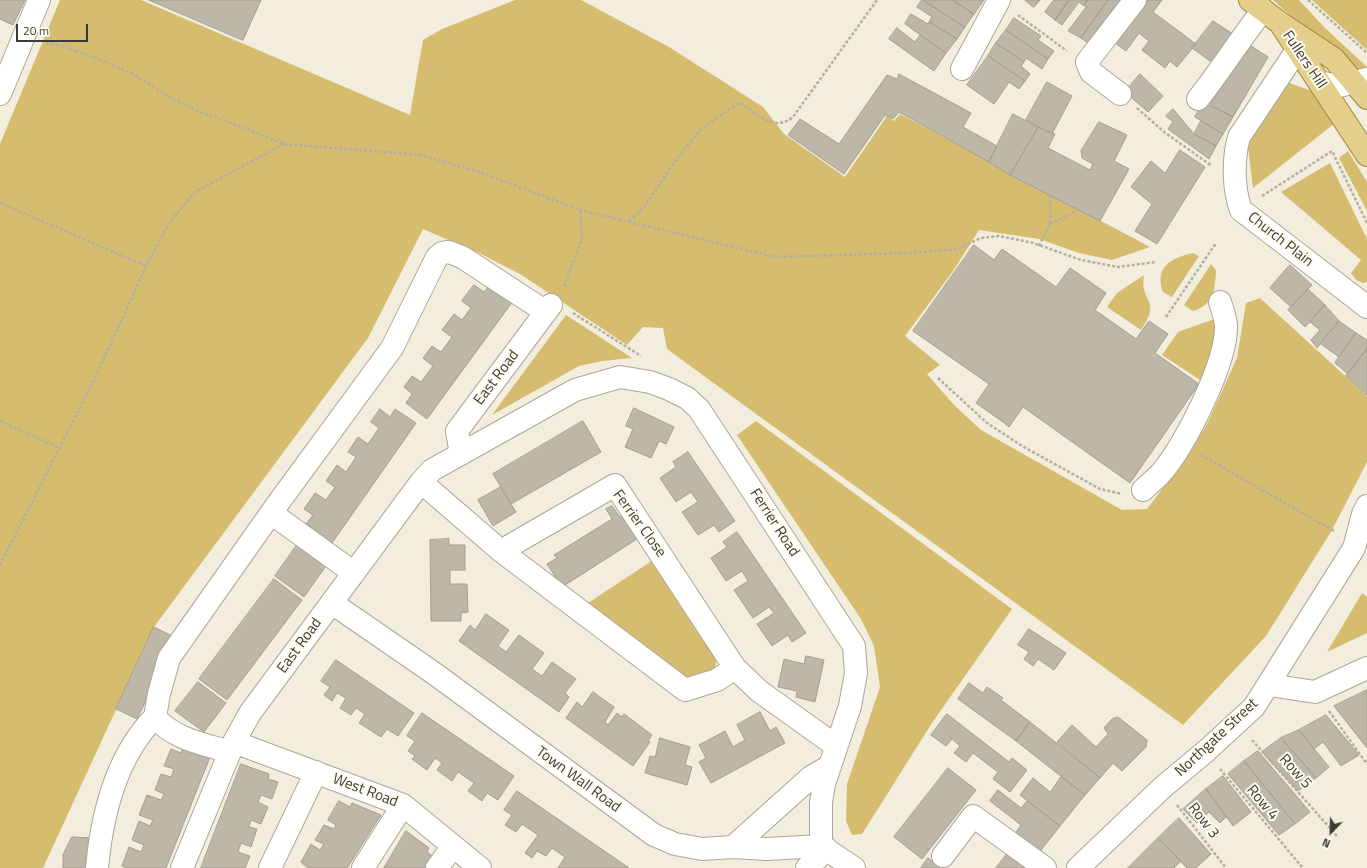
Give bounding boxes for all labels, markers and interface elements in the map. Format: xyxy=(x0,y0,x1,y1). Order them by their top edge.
scale bar xyxy=(18,16,90,42)
text: 20 m xyxy=(23,21,49,40)
street label: Fullers Hill xyxy=(1278,28,1330,92)
street label: Church Plain xyxy=(1244,209,1316,271)
street label: East Road xyxy=(471,347,523,409)
street label: Ferrier Road xyxy=(745,486,803,560)
street label: Ferrier Close xyxy=(608,487,670,561)
street label: East Road xyxy=(274,615,326,677)
street label: Northgate Street xyxy=(1172,695,1262,781)
street label: Town Wall Road xyxy=(532,743,624,817)
street label: Row 5 xyxy=(1275,751,1315,793)
street label: West Road xyxy=(330,770,400,812)
street label: Row 4 xyxy=(1242,782,1282,824)
street label: Row 3 xyxy=(1184,800,1222,842)
north arrow xyxy=(1311,812,1351,852)
text: N xyxy=(1320,834,1333,852)

